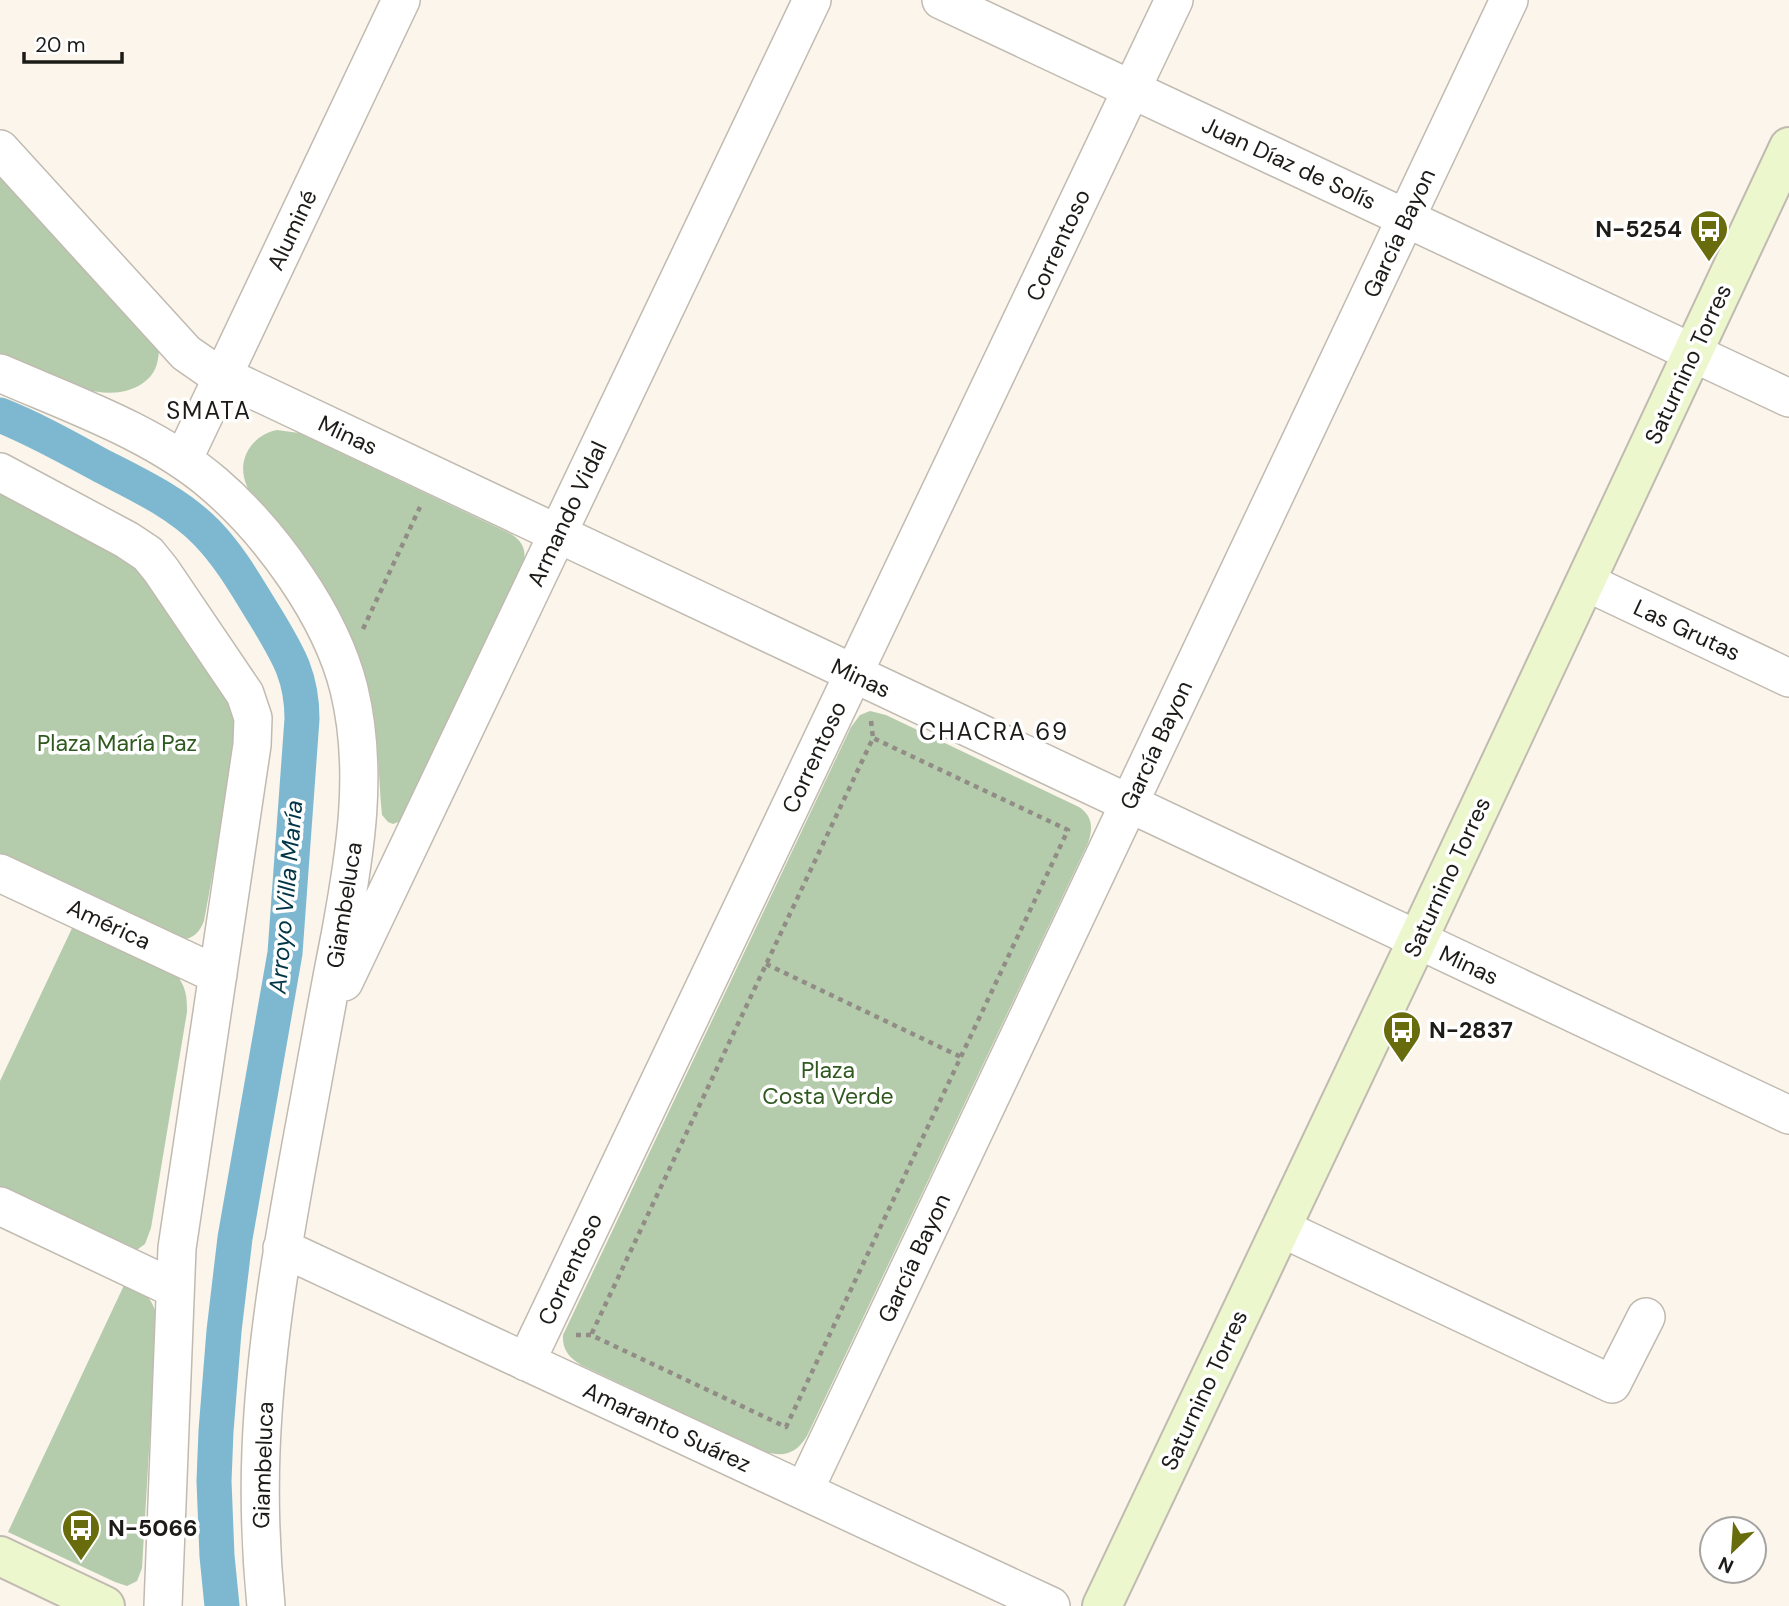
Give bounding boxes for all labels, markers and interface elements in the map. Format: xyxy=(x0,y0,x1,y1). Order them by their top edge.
scale bar xyxy=(24,21,122,65)
text: 20 m xyxy=(35,31,86,59)
street label: Juan Díaz de Solís xyxy=(1197,109,1381,217)
street label: García Bayon xyxy=(1356,163,1442,303)
street label: Correntoso xyxy=(1019,184,1097,306)
street label: Aluminé xyxy=(260,185,324,275)
bus stop icon: N-5254 xyxy=(1688,208,1730,263)
place label: N-5254 xyxy=(1595,214,1682,244)
street label: Saturnino Torres xyxy=(1638,279,1738,449)
district label: SMATA xyxy=(166,395,252,426)
street label: Minas xyxy=(314,408,382,462)
street label: Armando Vidal xyxy=(520,436,614,592)
street label: Las Grutas xyxy=(1629,592,1745,668)
street label: Minas xyxy=(827,651,895,705)
street label: García Bayon xyxy=(1113,675,1199,815)
street label: Correntoso xyxy=(775,696,853,818)
district label: CHACRA 69 xyxy=(919,716,1069,747)
park label: Plaza María Paz xyxy=(37,728,197,758)
street label: Saturnino Torres xyxy=(1397,792,1497,962)
water label: Arroyo Villa María xyxy=(262,799,309,996)
street label: Giambeluca xyxy=(319,840,369,970)
street label: América xyxy=(63,892,155,956)
street label: Minas xyxy=(1435,938,1503,992)
bus stop icon: N-2837 xyxy=(1381,1009,1423,1064)
place label: N-2837 xyxy=(1429,1015,1513,1045)
park label: Plaza Costa Verde xyxy=(762,1055,894,1111)
street label: García Bayon xyxy=(871,1188,957,1328)
street label: Correntoso xyxy=(531,1208,609,1330)
street label: Saturnino Torres xyxy=(1154,1305,1254,1475)
street label: Amaranto Suárez xyxy=(578,1375,756,1479)
street label: Giambeluca xyxy=(246,1401,280,1529)
bus stop icon: N-5066 xyxy=(60,1507,102,1562)
place label: N-5066 xyxy=(108,1513,198,1543)
north arrow xyxy=(1698,1515,1768,1585)
text: N xyxy=(1714,1551,1738,1579)

